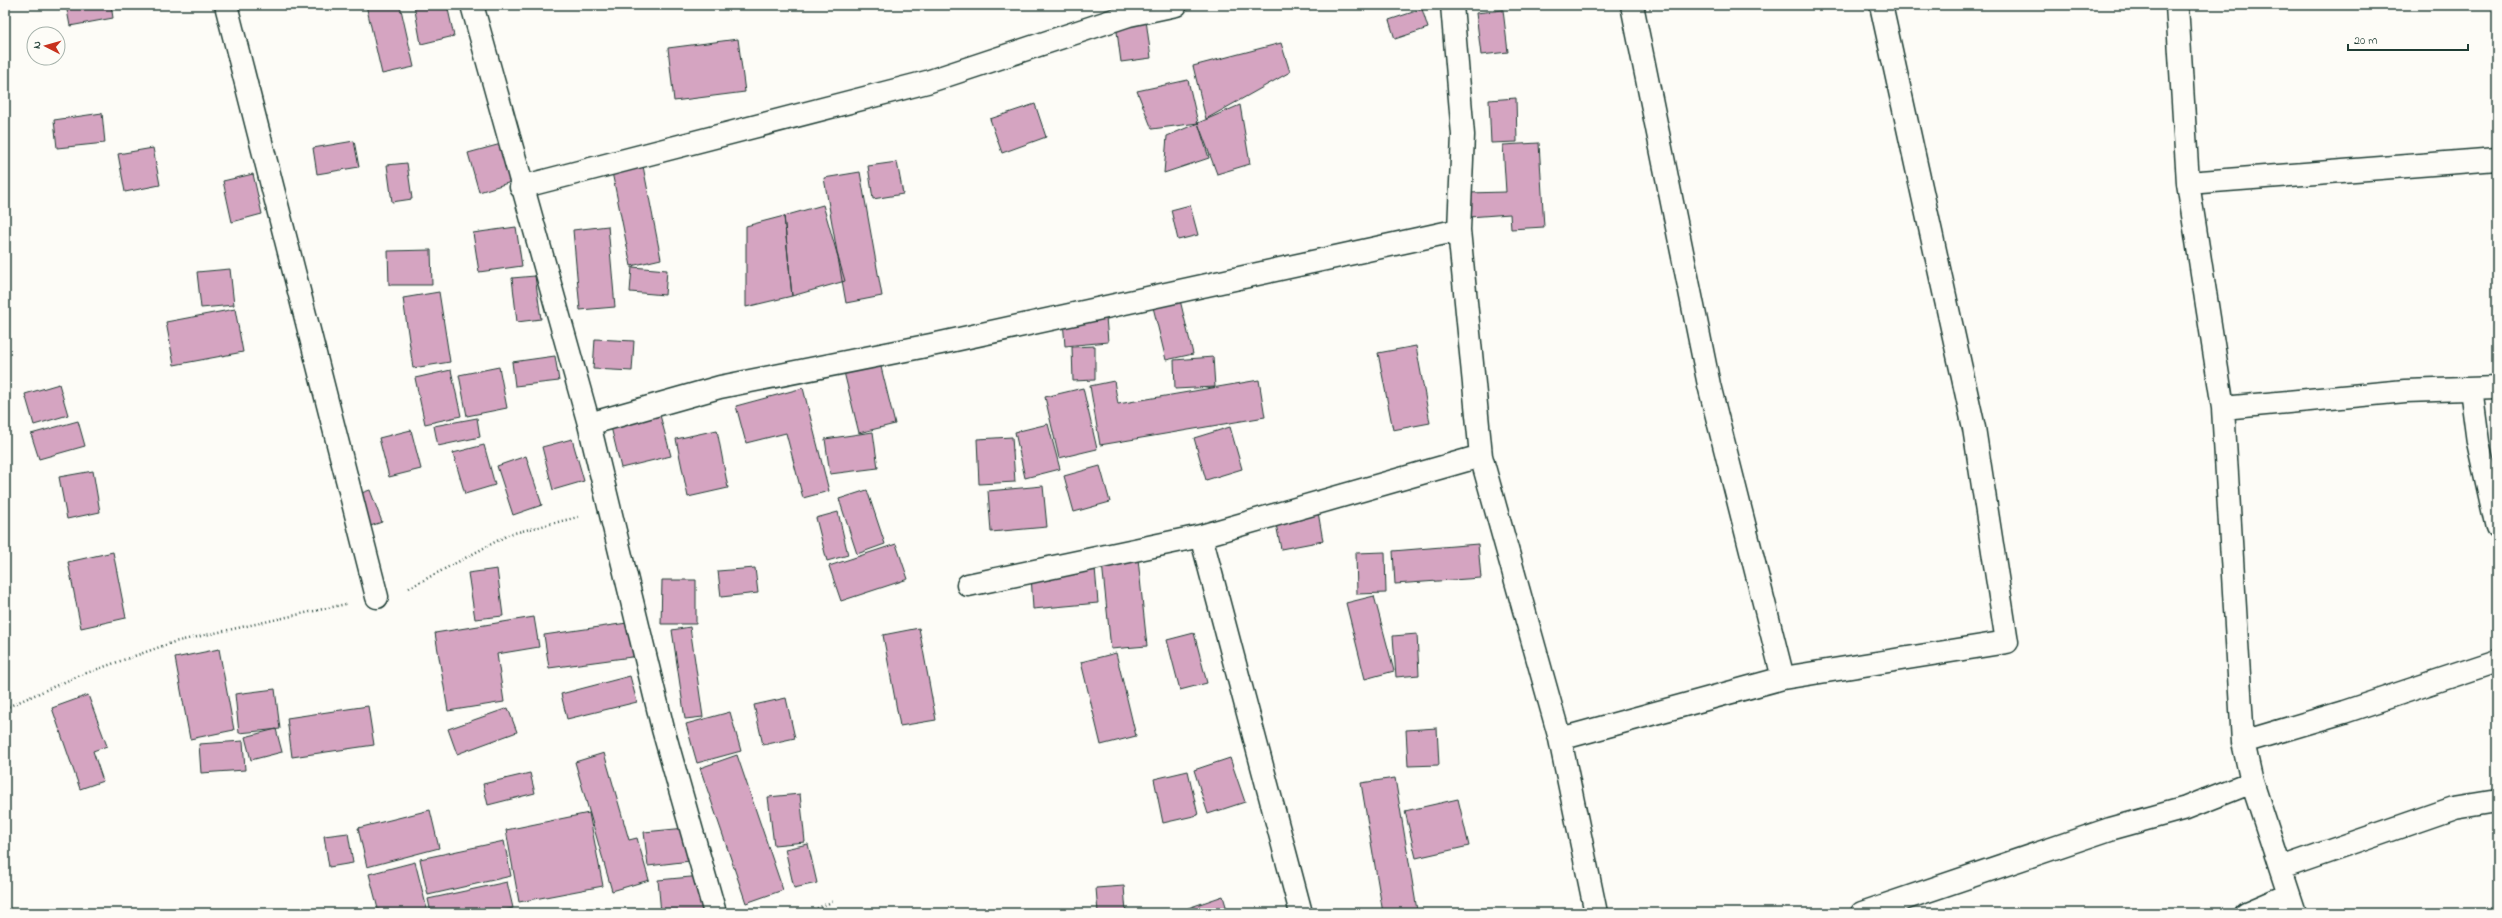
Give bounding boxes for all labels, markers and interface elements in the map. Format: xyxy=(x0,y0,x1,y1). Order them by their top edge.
north arrow xyxy=(26,26,66,66)
scale bar xyxy=(2348,26,2468,52)
text: 20 m xyxy=(2354,32,2377,50)
text: N xyxy=(29,41,45,50)

